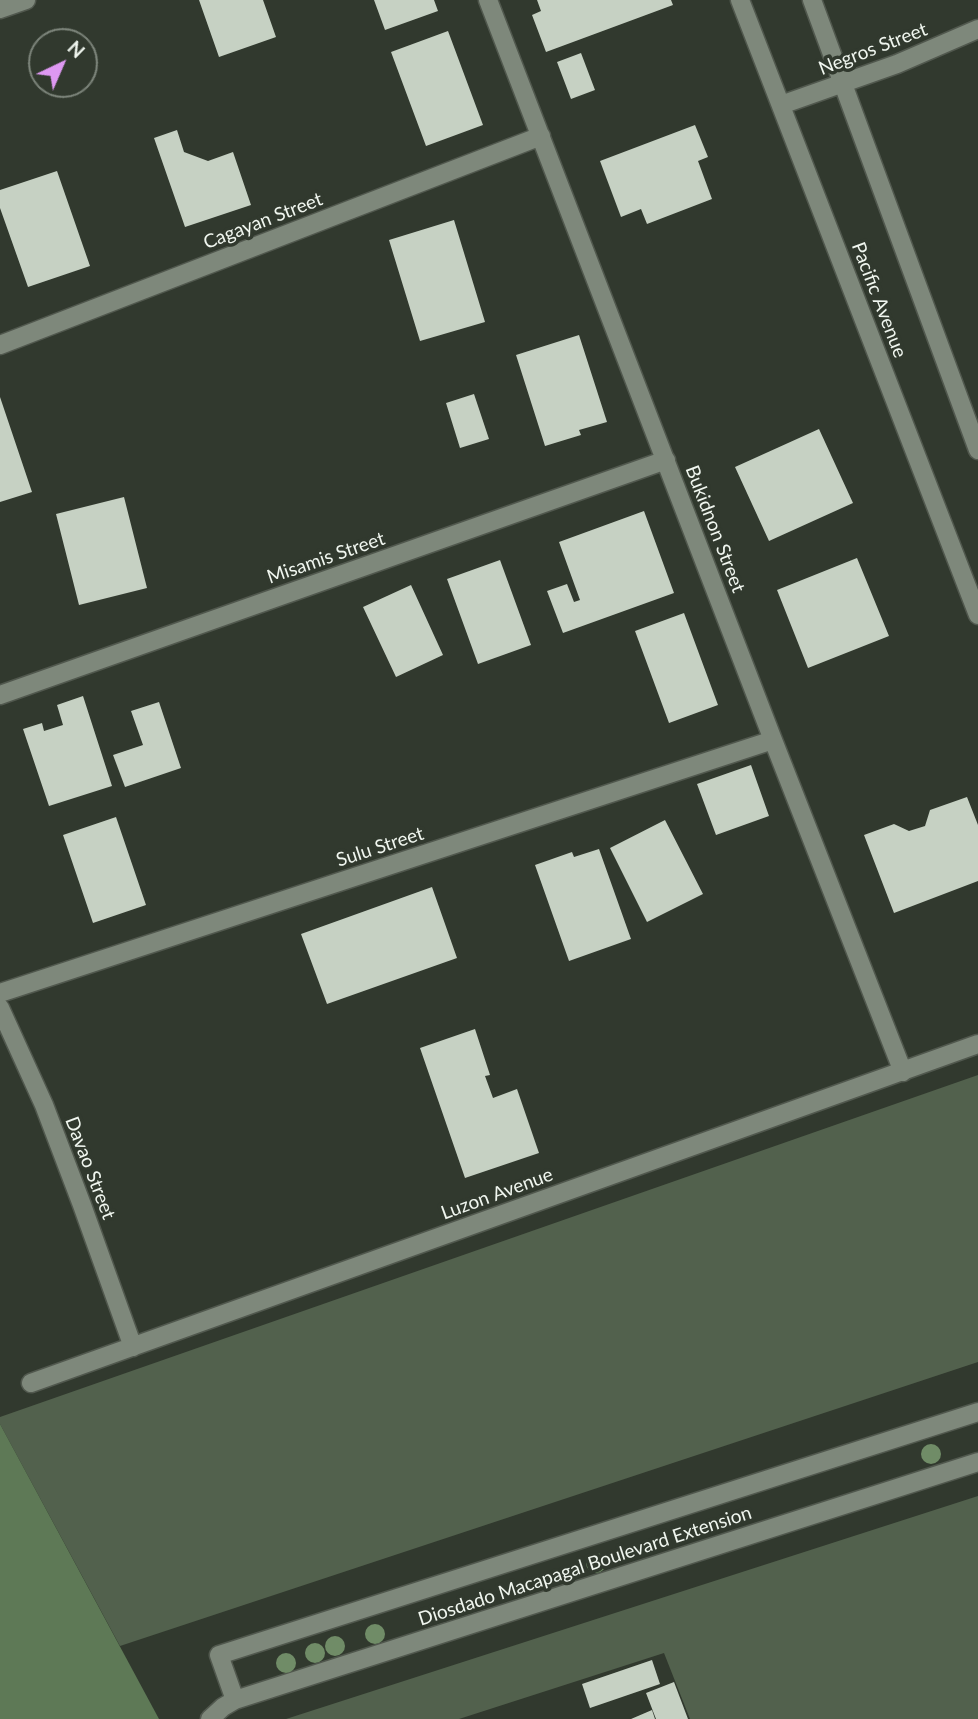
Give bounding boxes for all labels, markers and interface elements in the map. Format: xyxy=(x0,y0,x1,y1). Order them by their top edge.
street label: Negros Street xyxy=(815,18,931,80)
north arrow xyxy=(28,28,98,98)
text: N xyxy=(63,36,90,62)
street label: Cagayan Street xyxy=(200,188,326,254)
street label: Pacific Avenue xyxy=(847,239,911,361)
street label: Bukidnon Street xyxy=(680,462,750,596)
street label: Misamis Street xyxy=(264,527,388,589)
street label: Sulu Street xyxy=(333,822,427,872)
street label: Davao Street xyxy=(60,1113,120,1223)
street label: Luzon Avenue xyxy=(438,1163,556,1225)
street label: Diosdado Macapagal Boulevard Extension xyxy=(415,1501,755,1631)

